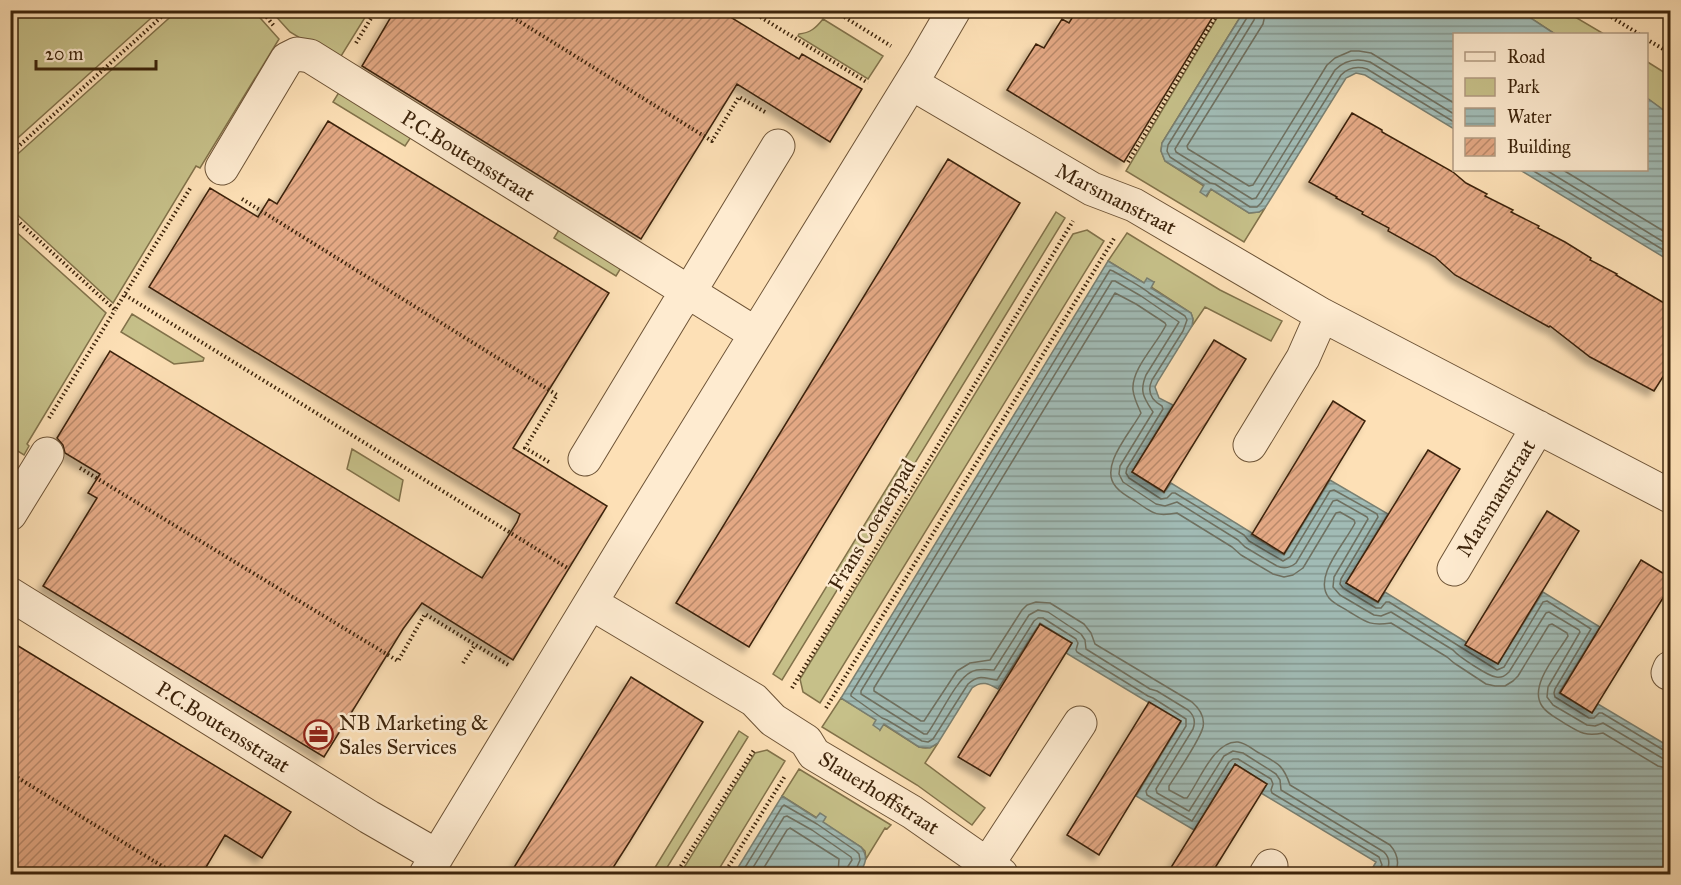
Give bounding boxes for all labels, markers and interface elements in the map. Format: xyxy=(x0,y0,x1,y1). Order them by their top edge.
scale bar xyxy=(36,33,156,71)
legend xyxy=(1453,33,1648,171)
text: 20 m xyxy=(45,43,83,65)
text: Road xyxy=(1507,46,1545,68)
text: Park xyxy=(1507,76,1540,98)
street label: P.C.Boutensstraat xyxy=(396,104,540,208)
text: Water xyxy=(1507,106,1552,128)
text: Building xyxy=(1507,136,1571,159)
street label: Marsmanstraat xyxy=(1051,157,1181,241)
street label: Marsmanstraat xyxy=(1451,434,1541,561)
street label: Frans Coenenpad xyxy=(823,454,922,595)
street label: P.C.Boutensstraat xyxy=(151,675,295,779)
place label: NB Marketing & Sales Services xyxy=(339,710,489,760)
office icon: NB Marketing & Sales Services xyxy=(302,719,334,751)
street label: Slauerhoffstraat xyxy=(814,746,945,841)

